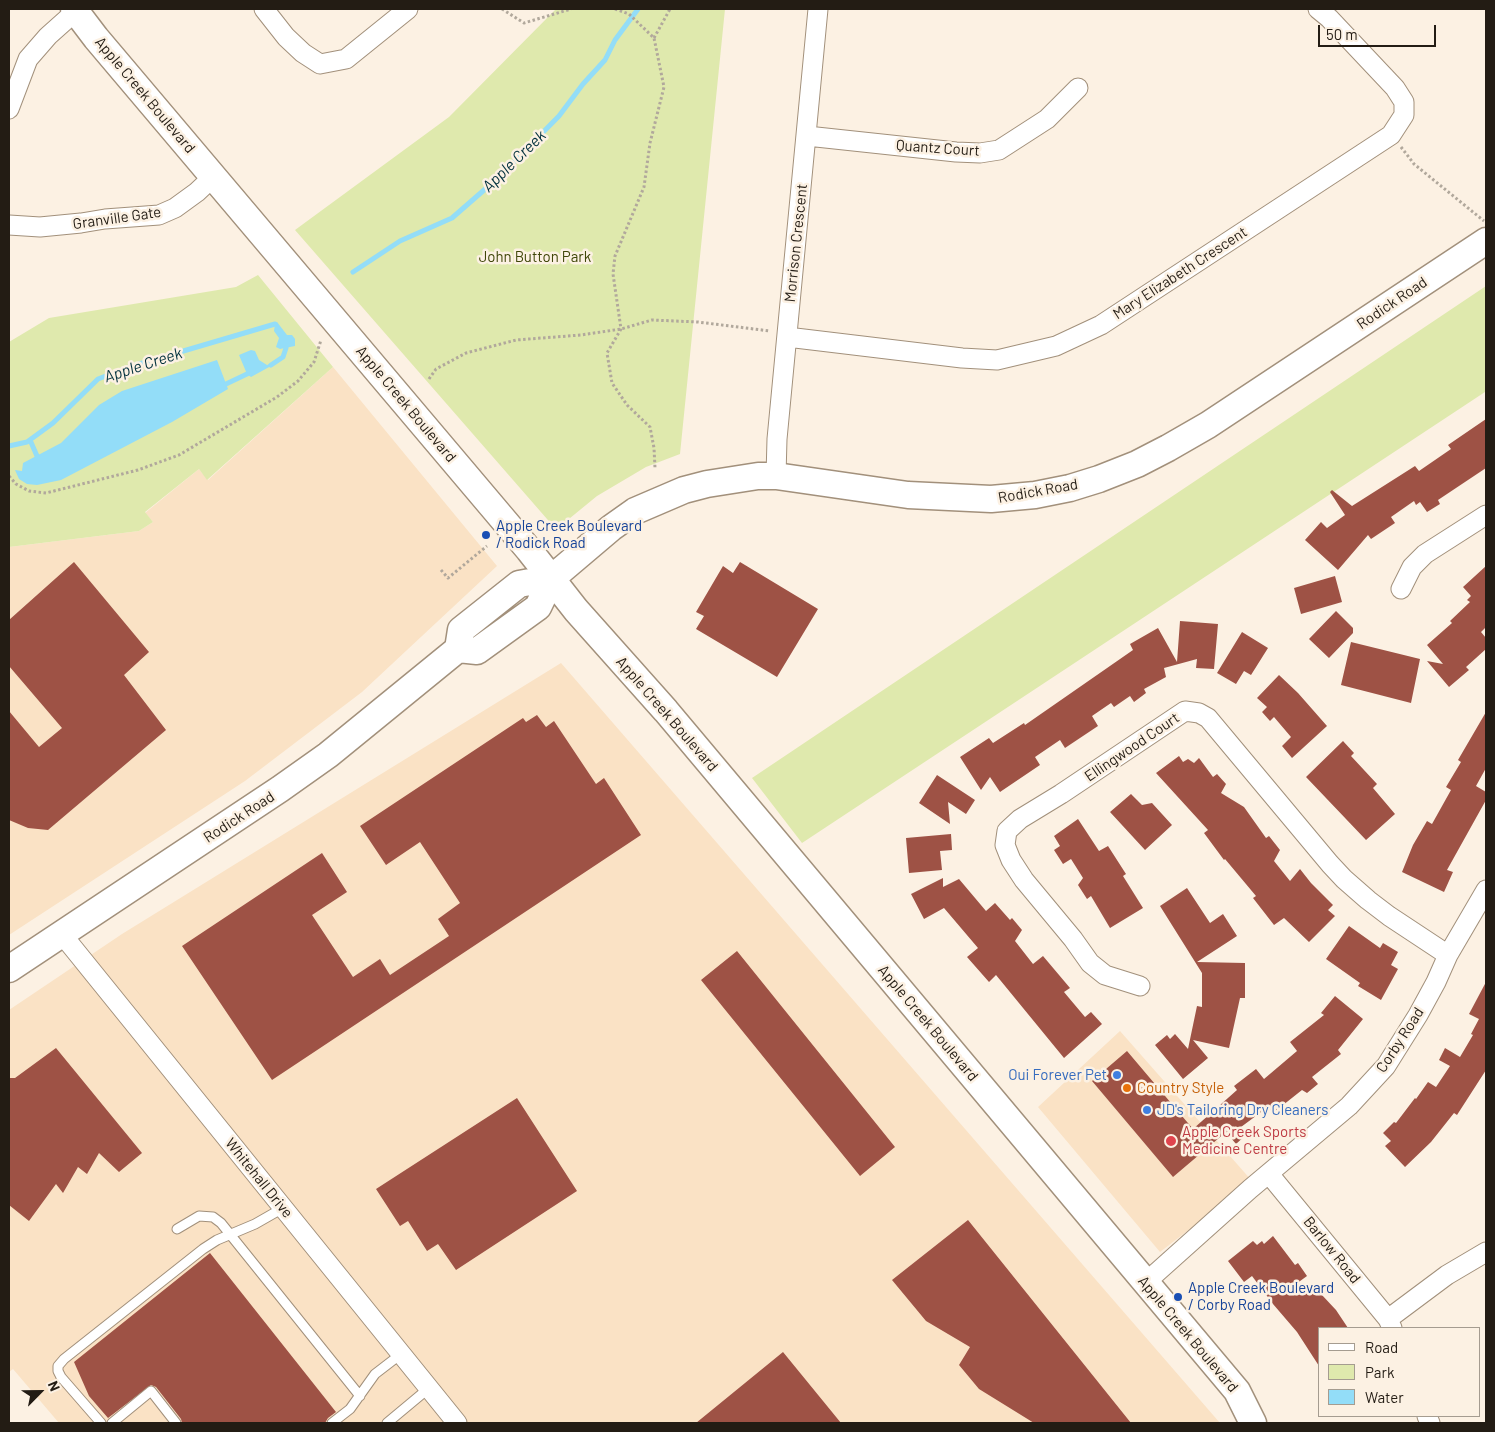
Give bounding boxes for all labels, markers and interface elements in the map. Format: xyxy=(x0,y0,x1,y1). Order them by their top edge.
scale bar xyxy=(1320,15,1438,47)
text: 50 m xyxy=(1326,25,1358,43)
street label: Apple Creek Boulevard xyxy=(91,33,199,157)
water label: Apple Creek xyxy=(478,126,550,196)
street label: Quantz Court xyxy=(895,136,981,160)
street label: Morrison Crescent xyxy=(781,183,811,303)
street label: Granville Gate xyxy=(72,203,162,233)
street label: Mary Elizabeth Crescent xyxy=(1110,223,1250,323)
park label: John Button Park xyxy=(479,248,591,266)
street label: Rodick Road xyxy=(1353,273,1431,333)
street label: Apple Creek Boulevard xyxy=(352,342,460,466)
water label: Apple Creek xyxy=(102,343,184,387)
street label: Rodick Road xyxy=(997,475,1079,507)
place label: Apple Creek Boulevard / Rodick Road xyxy=(496,517,642,552)
marker: Apple Creek Boulevard / Rodick Road xyxy=(480,529,492,541)
street label: Apple Creek Boulevard xyxy=(612,653,722,775)
street label: Ellingwood Court xyxy=(1081,709,1183,785)
street label: Rodick Road xyxy=(200,787,278,847)
street label: Apple Creek Boulevard xyxy=(874,961,982,1085)
street label: Corby Road xyxy=(1372,1004,1428,1076)
place label: Oui Forever Pet xyxy=(1008,1066,1107,1084)
marker: Oui Forever Pet xyxy=(1111,1069,1123,1081)
place label: Country Style xyxy=(1137,1079,1224,1097)
marker: Country Style xyxy=(1121,1082,1133,1094)
place label: JD's Tailoring Dry Cleaners xyxy=(1157,1101,1328,1119)
marker: JD's Tailoring Dry Cleaners xyxy=(1141,1104,1153,1116)
place label: Apple Creek Sports Medicine Centre xyxy=(1182,1123,1307,1158)
street label: Whitehall Drive xyxy=(221,1134,297,1222)
marker: Apple Creek Sports Medicine Centre xyxy=(1164,1134,1178,1148)
street label: Barlow Road xyxy=(1300,1213,1364,1287)
street label: Apple Creek Boulevard xyxy=(1134,1272,1242,1396)
place label: Apple Creek Boulevard / Corby Road xyxy=(1188,1279,1334,1314)
marker: Apple Creek Boulevard / Corby Road xyxy=(1172,1291,1184,1303)
legend xyxy=(1318,1327,1480,1417)
text: Road xyxy=(1365,1338,1398,1356)
text: Park xyxy=(1365,1363,1394,1381)
north arrow xyxy=(15,1367,65,1417)
text: N xyxy=(45,1378,64,1394)
text: Water xyxy=(1365,1388,1404,1406)

